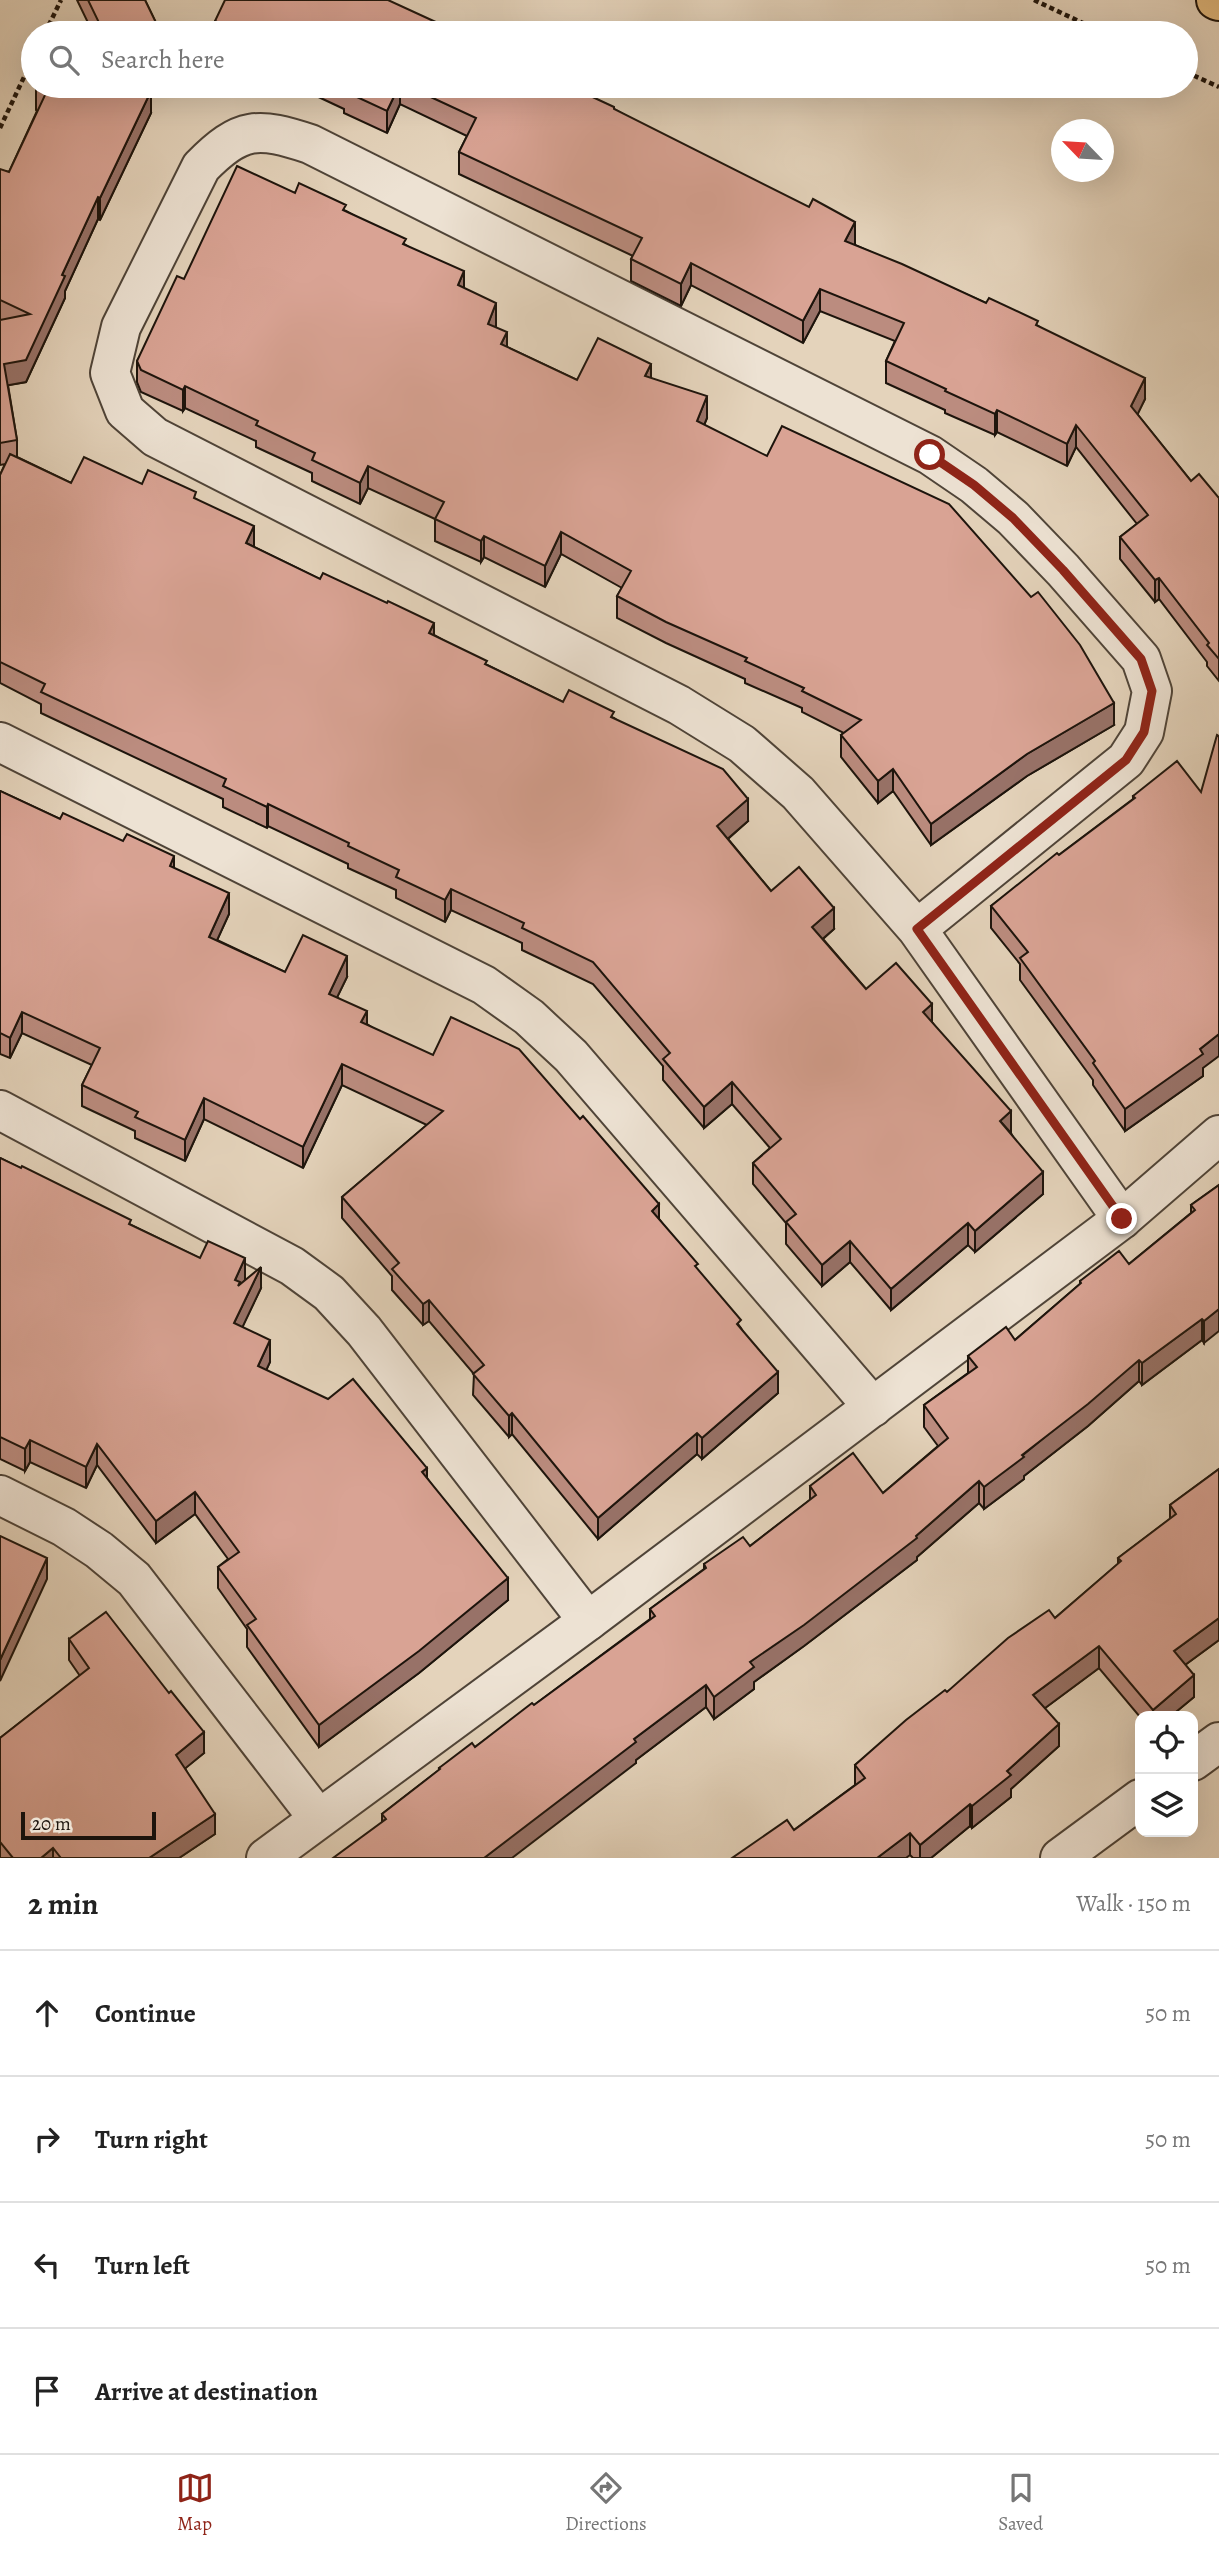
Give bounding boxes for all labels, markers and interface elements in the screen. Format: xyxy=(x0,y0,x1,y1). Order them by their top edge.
search box xyxy=(21,21,1198,98)
icon: search xyxy=(45,41,83,79)
text: Search here xyxy=(101,42,225,77)
north arrow xyxy=(1051,119,1114,182)
route start xyxy=(914,439,945,470)
route end xyxy=(1106,1203,1137,1234)
map controls xyxy=(1135,1711,1198,1837)
button: locate xyxy=(1135,1711,1198,1774)
button: layers xyxy=(1135,1774,1198,1837)
scale bar xyxy=(21,1809,156,1841)
text: 20 m xyxy=(32,1811,71,1837)
text: 2 min xyxy=(28,1884,98,1924)
text: Walk · 150 m xyxy=(1076,1888,1191,1919)
icon: ahead xyxy=(28,1994,66,2032)
text: Continue xyxy=(95,1996,196,2031)
text: 50 m xyxy=(1145,1998,1191,2029)
icon: right xyxy=(28,2120,66,2158)
text: Turn right xyxy=(95,2122,208,2157)
text: 50 m xyxy=(1145,2124,1191,2155)
icon: left xyxy=(28,2246,66,2284)
text: Turn left xyxy=(95,2248,190,2283)
text: 50 m xyxy=(1145,2250,1191,2281)
icon: arrive xyxy=(28,2372,66,2410)
text: Arrive at destination xyxy=(95,2374,318,2409)
tab: Map xyxy=(176,2469,214,2537)
tab: Directions xyxy=(565,2469,647,2537)
tab: Saved xyxy=(998,2469,1043,2537)

